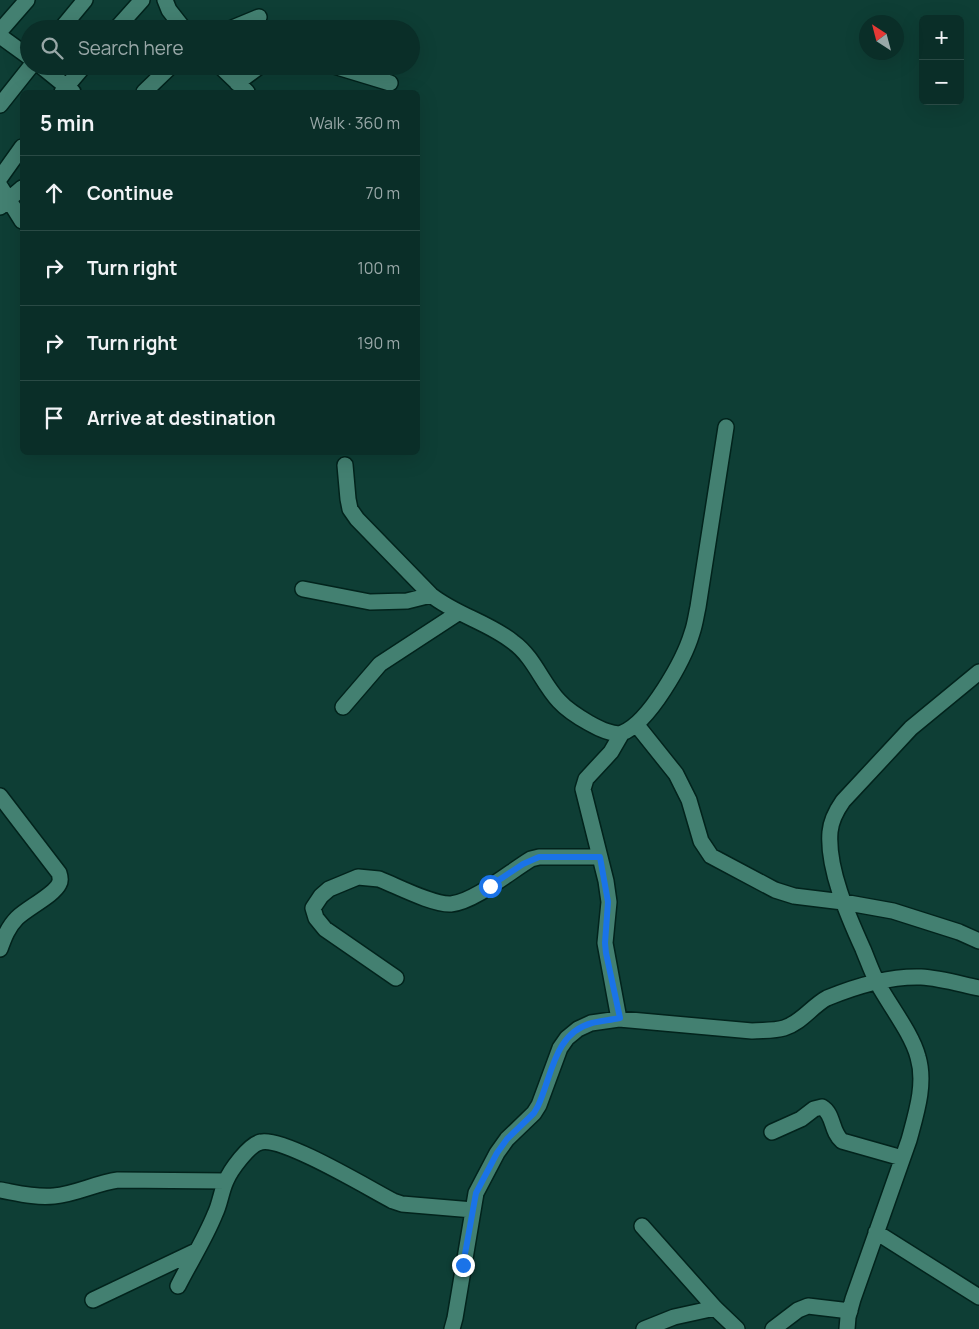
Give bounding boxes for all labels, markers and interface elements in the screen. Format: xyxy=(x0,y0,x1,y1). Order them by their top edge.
north arrow xyxy=(859,15,904,60)
map controls xyxy=(919,15,964,105)
button: + xyxy=(919,15,964,60)
search box xyxy=(20,20,420,75)
icon: search xyxy=(38,34,66,62)
text: Search here xyxy=(78,35,184,61)
button: − xyxy=(919,60,964,105)
text: 5 min xyxy=(40,109,94,137)
text: Walk · 360 m xyxy=(310,112,400,134)
icon: ahead xyxy=(40,179,68,207)
text: Continue xyxy=(87,180,173,206)
text: 70 m xyxy=(365,182,400,204)
icon: right xyxy=(40,254,68,282)
text: Turn right xyxy=(87,255,177,281)
text: 100 m xyxy=(357,257,400,279)
icon: right xyxy=(40,329,68,357)
text: Turn right xyxy=(87,330,177,356)
text: 190 m xyxy=(357,332,400,354)
icon: arrive xyxy=(40,404,68,432)
text: Arrive at destination xyxy=(87,405,276,431)
route start xyxy=(479,875,502,898)
route end xyxy=(452,1254,475,1277)

